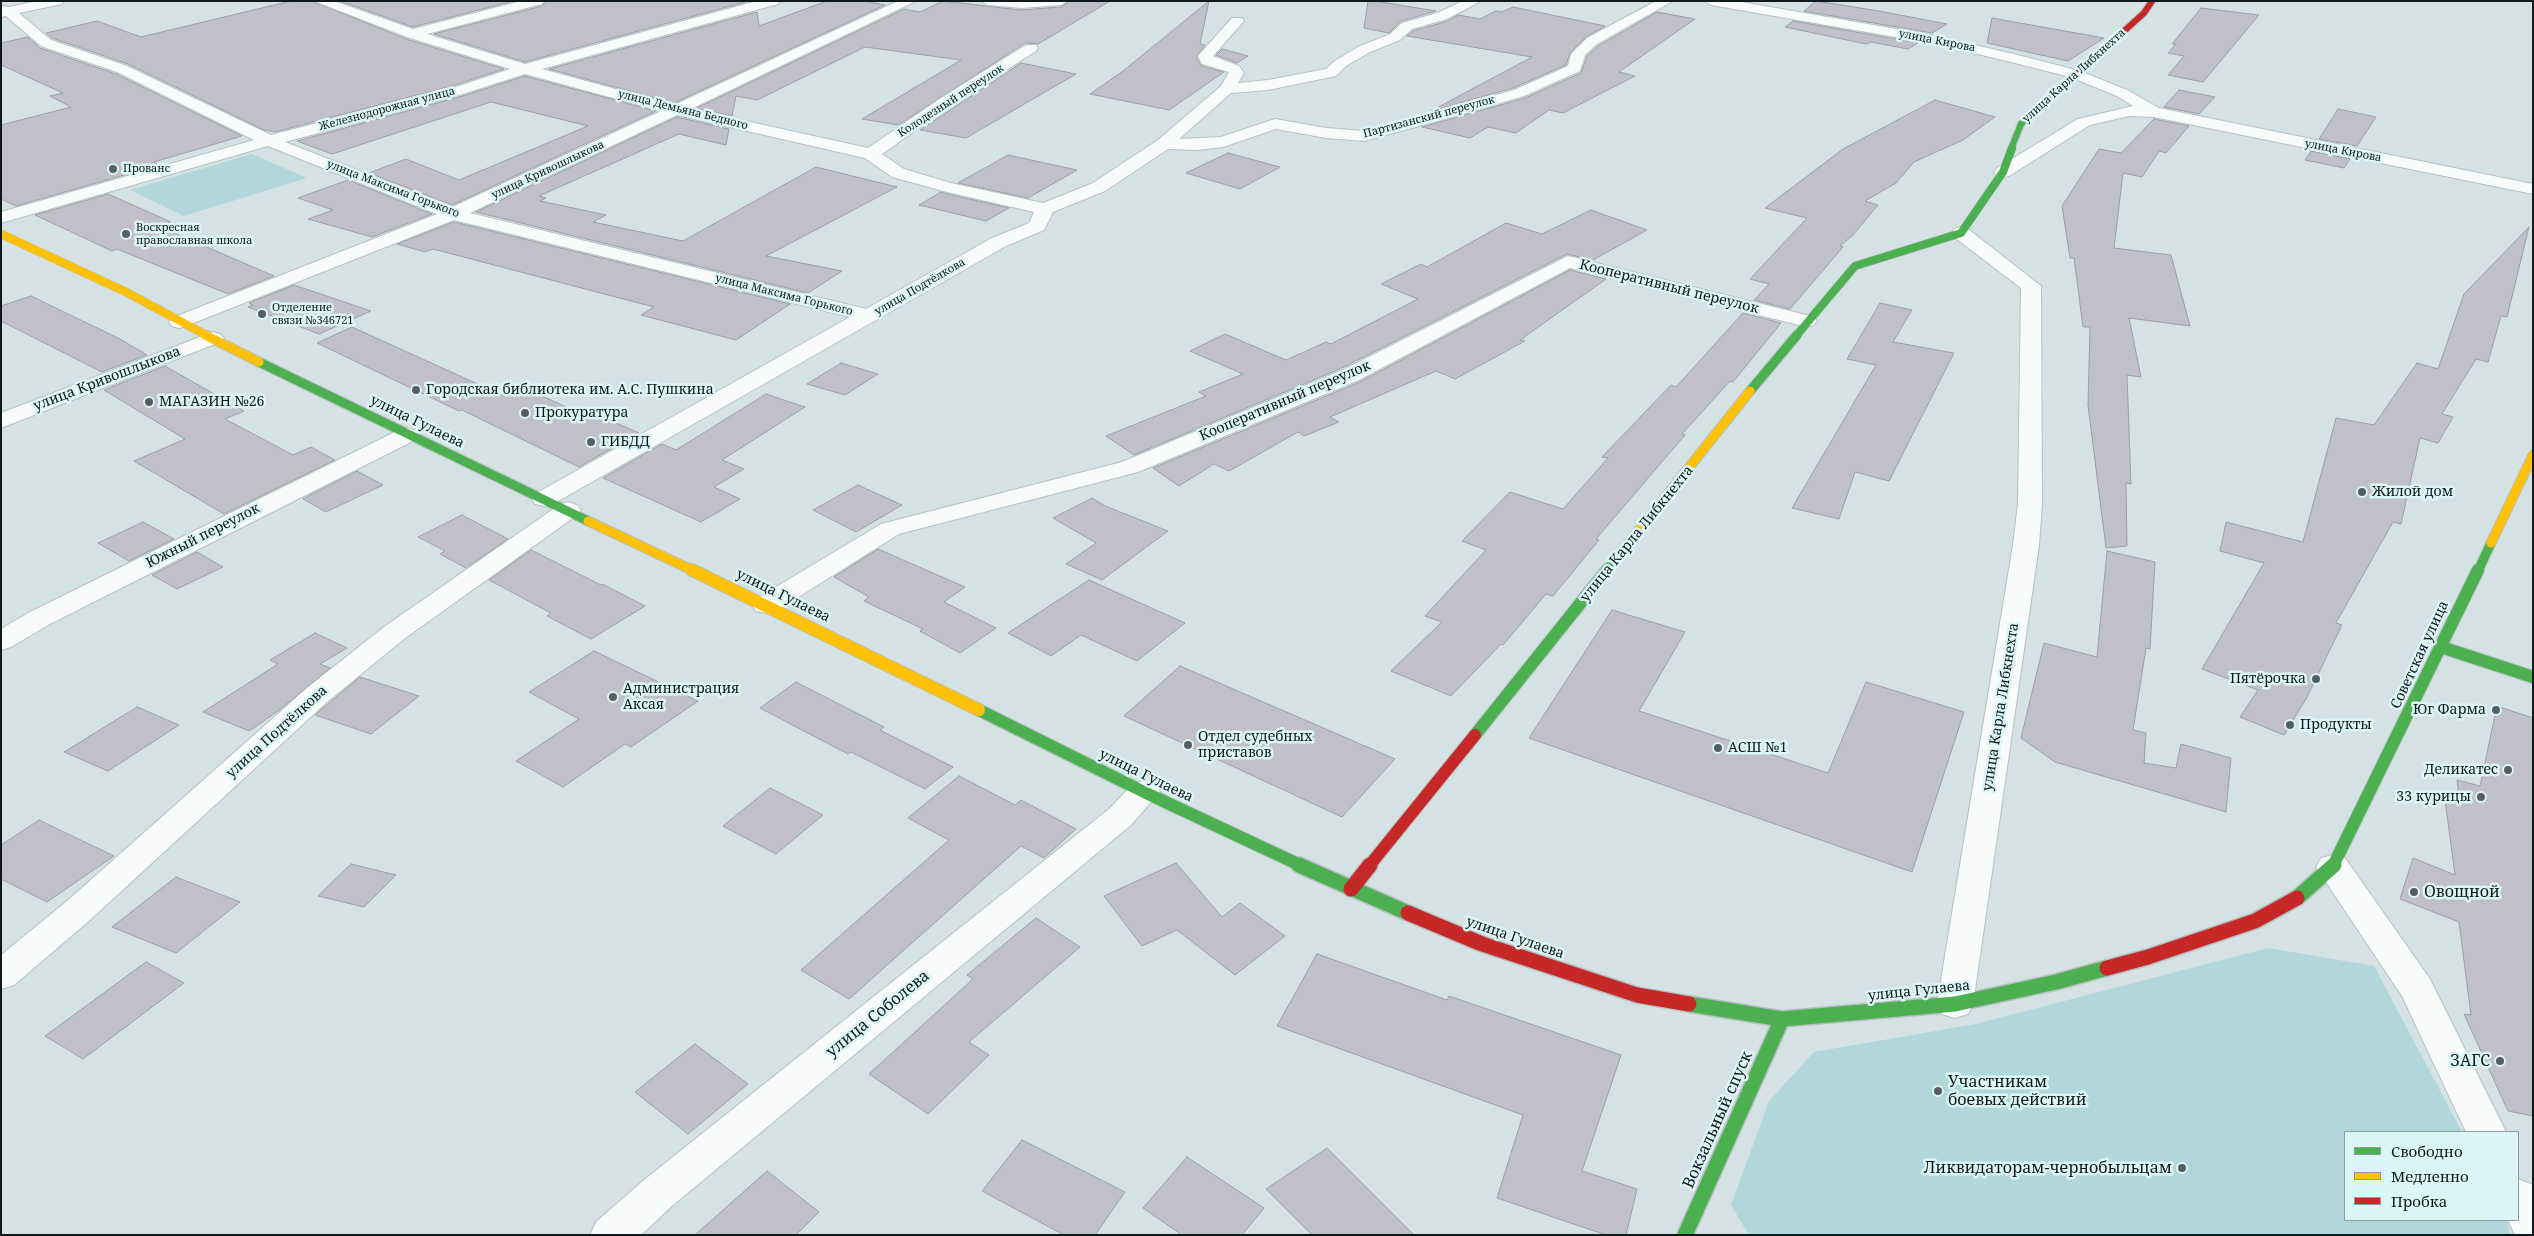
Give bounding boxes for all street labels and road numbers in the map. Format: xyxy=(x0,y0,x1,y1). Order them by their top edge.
street label: улица Карла Либкнехта xyxy=(2020,26,2128,126)
street label: улица Кирова xyxy=(1898,27,1976,55)
street label: Колодезный переулок xyxy=(896,62,1006,140)
street label: Железнодорожная улица xyxy=(318,84,456,134)
street label: улица Демьяна Бедного xyxy=(617,87,749,133)
street label: Партизанский переулок xyxy=(1362,93,1496,141)
street label: улица Кирова xyxy=(2304,137,2382,165)
street label: улица Кривошлыкова xyxy=(490,138,606,202)
street label: улица Максима Горького xyxy=(325,158,461,220)
street label: улица Подтёлкова xyxy=(872,256,968,318)
street label: Кооперативный переулок xyxy=(1578,257,1760,317)
street label: улица Максима Горького xyxy=(714,272,854,318)
street label: улица Кривошлыкова xyxy=(31,343,183,415)
street label: Кооперативный переулок xyxy=(1197,357,1373,445)
street label: улица Гулаева xyxy=(367,392,467,452)
street label: улица Карла Либкнехта xyxy=(1577,463,1697,605)
street label: Южный переулок xyxy=(143,500,263,572)
street label: улица Гулаева xyxy=(733,566,833,626)
street label: Советская улица xyxy=(2388,598,2452,712)
street label: улица Карла Либкнехта xyxy=(1979,622,2023,792)
street label: улица Подтёлкова xyxy=(223,682,331,782)
street label: улица Гулаева xyxy=(1096,746,1196,806)
street label: улица Гулаева xyxy=(1464,913,1566,963)
street label: улица Соболева xyxy=(822,966,934,1062)
street label: улица Гулаева xyxy=(1867,977,1971,1005)
street label: Вокзальный спуск xyxy=(1679,1048,1757,1192)

